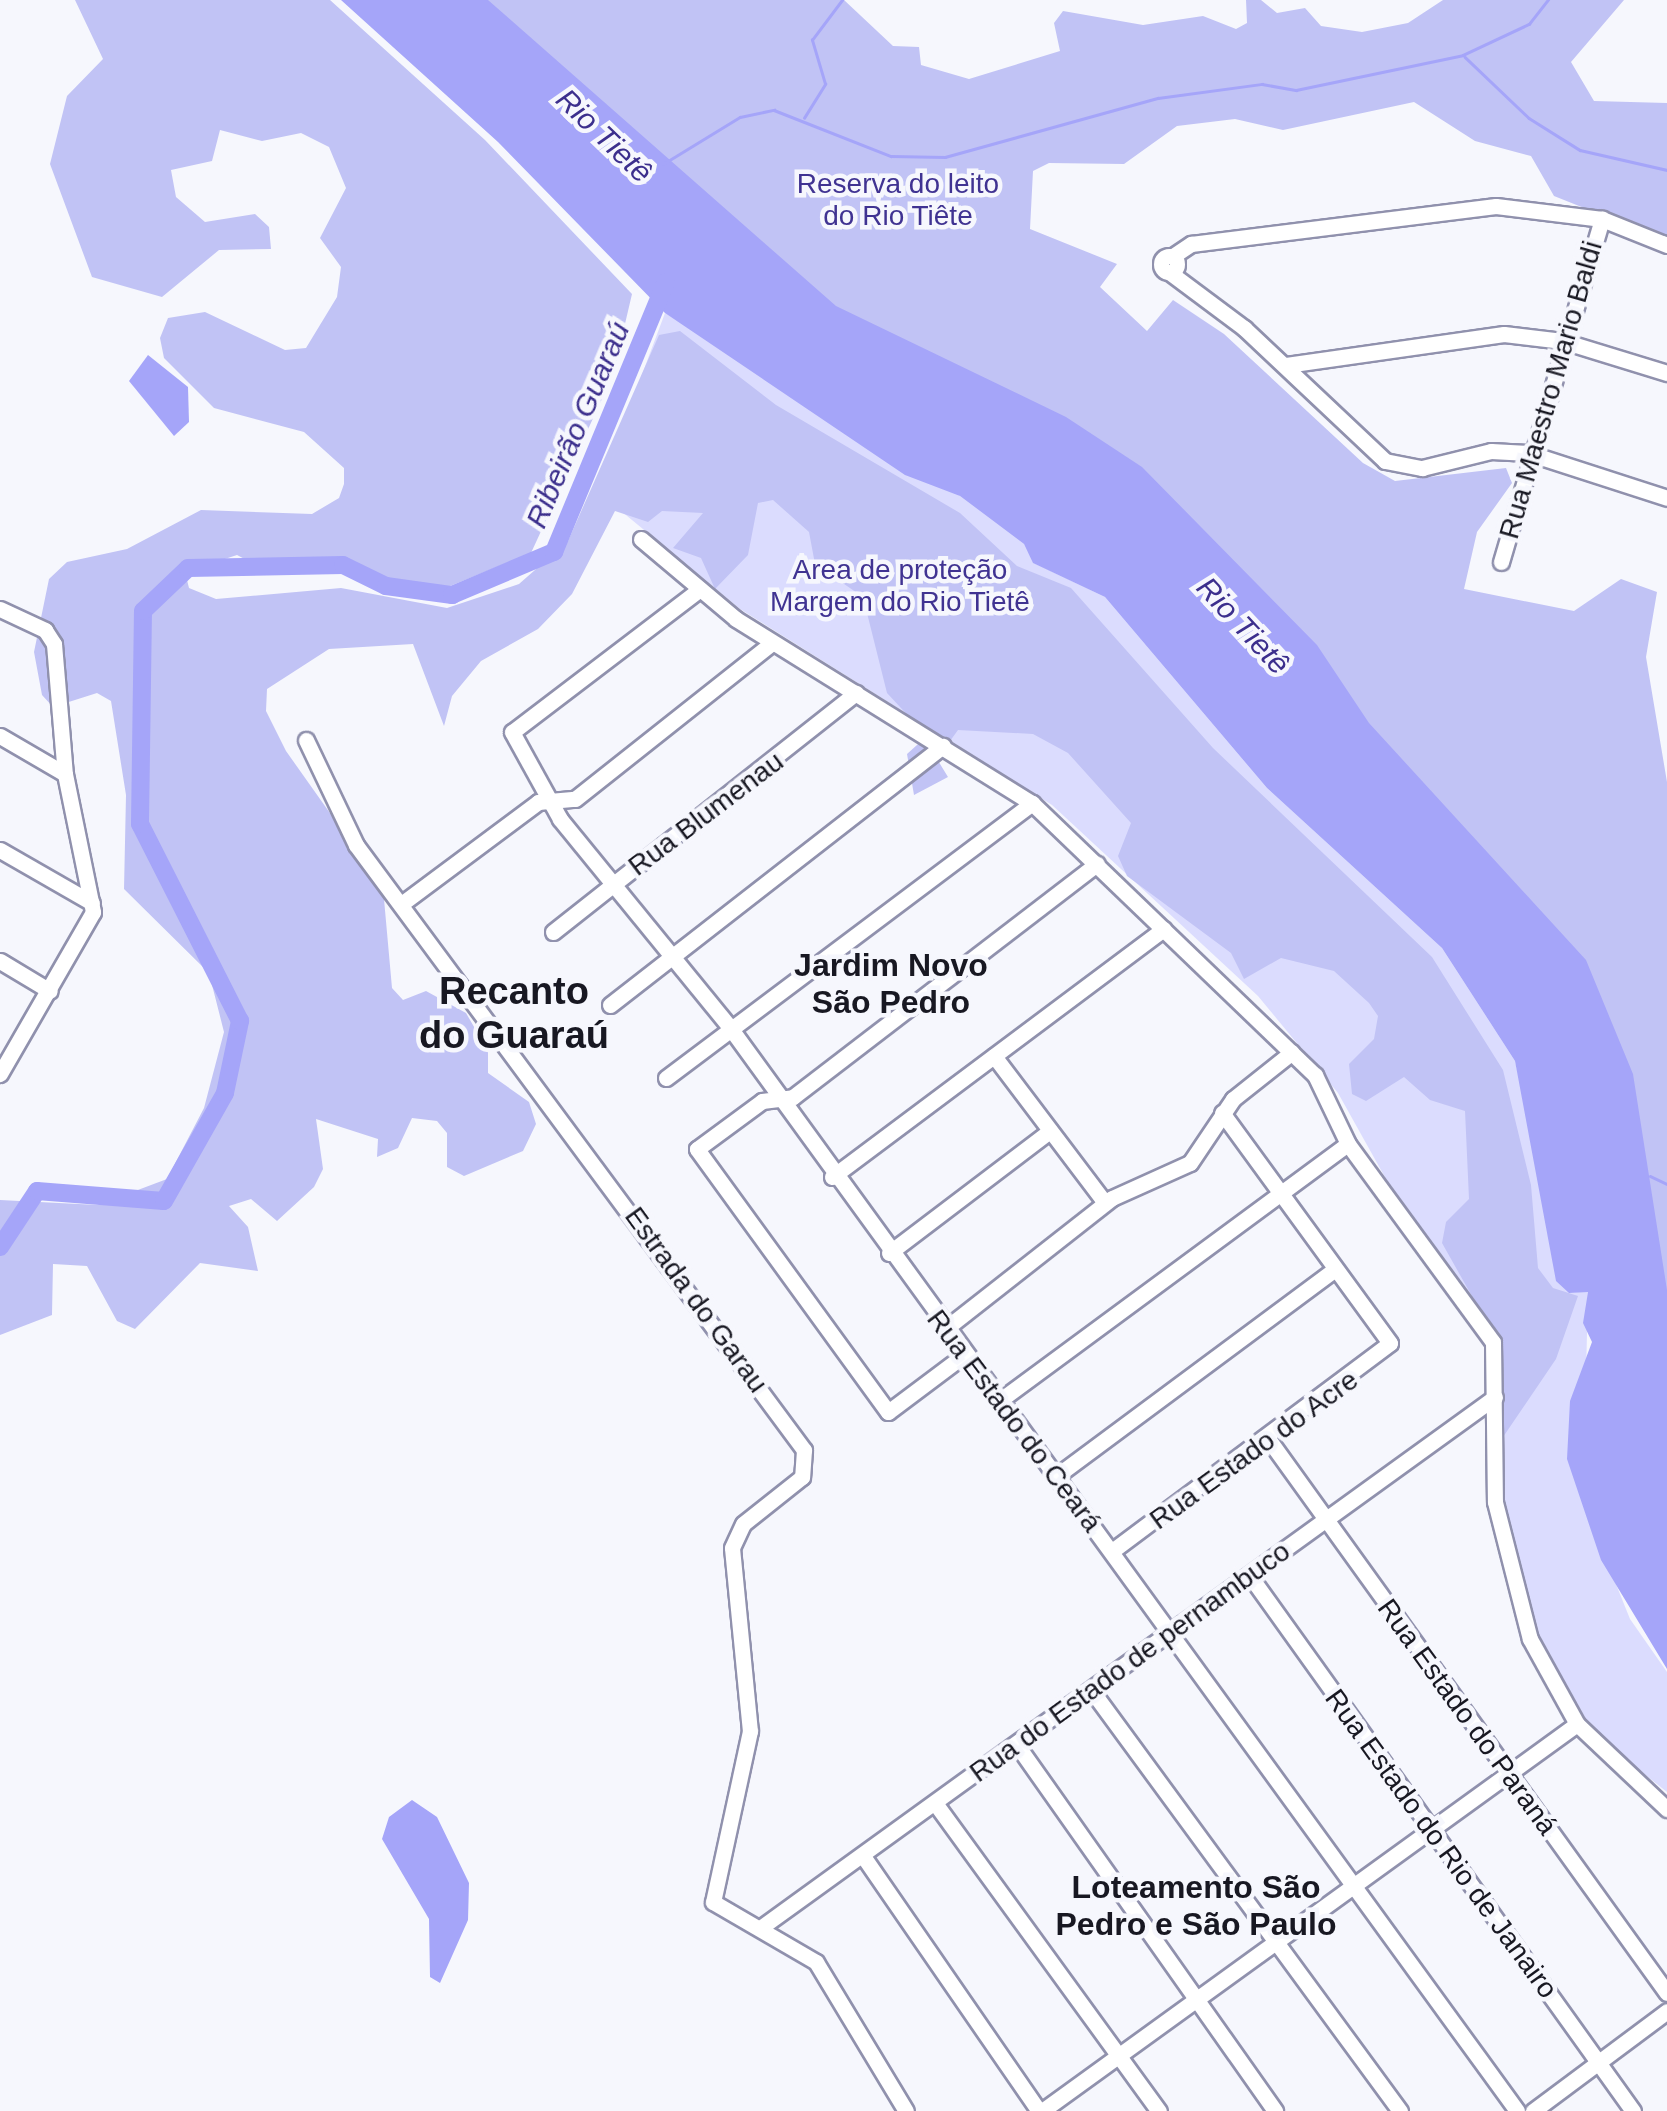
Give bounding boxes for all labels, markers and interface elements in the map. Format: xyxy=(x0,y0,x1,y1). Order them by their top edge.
water label: Rio Tietê xyxy=(548,81,660,191)
park label: Reserva do leito do Rio Tiête xyxy=(797,167,999,233)
street label: Rua Maestro Mario Baldi xyxy=(1492,237,1610,543)
water label: Ribeirão Guaraú xyxy=(518,317,638,533)
park label: Area de proteção Margem do Rio Tietê xyxy=(770,553,1030,619)
water label: Rio Tietê xyxy=(1189,570,1297,682)
street label: Rua Blumenau xyxy=(622,745,790,883)
district label: Jardim Novo São Pedro xyxy=(794,947,988,1022)
district label: Recanto do Guaraú xyxy=(419,969,609,1058)
street label: Estrada do Garau xyxy=(617,1201,775,1399)
street label: Rua Estado do Ceará xyxy=(920,1303,1108,1539)
street label: Rua Estado do Acre xyxy=(1143,1363,1365,1537)
street label: Rua do Estado de pernambuco xyxy=(963,1534,1297,1790)
street label: Rua Estado do Paraná xyxy=(1370,1593,1564,1841)
street label: Rua Estado do Rio de Janairo xyxy=(1318,1683,1564,2005)
district label: Loteamento São Pedro e São Paulo xyxy=(1056,1869,1336,1944)

